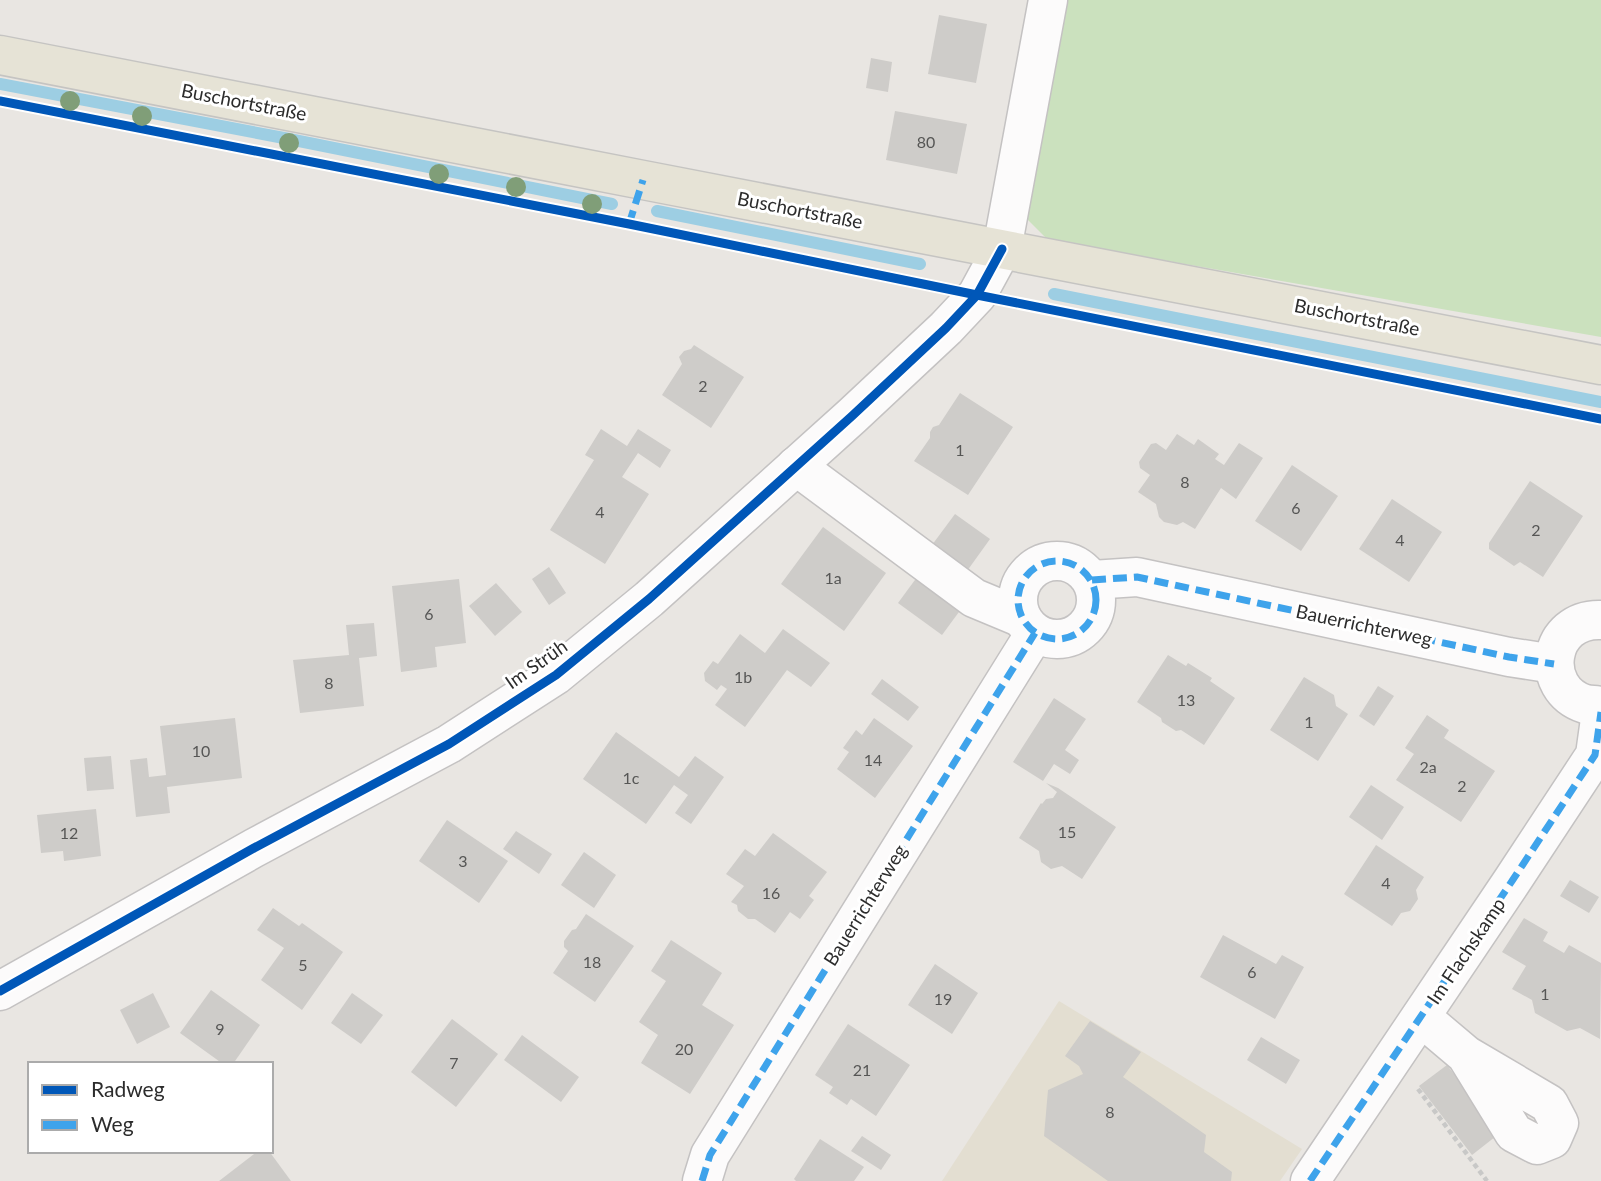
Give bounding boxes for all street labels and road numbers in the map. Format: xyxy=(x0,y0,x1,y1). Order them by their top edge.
street label: Buschortstraße xyxy=(179,78,309,125)
street label: Buschortstraße xyxy=(735,186,865,233)
street label: Buschortstraße xyxy=(1292,293,1422,340)
street label: Bauerrichterweg xyxy=(1294,599,1434,650)
street label: Im Strüh xyxy=(500,634,571,693)
street label: Bauerrichterweg xyxy=(818,840,911,970)
street label: Im Flachskamp xyxy=(1422,893,1510,1008)

